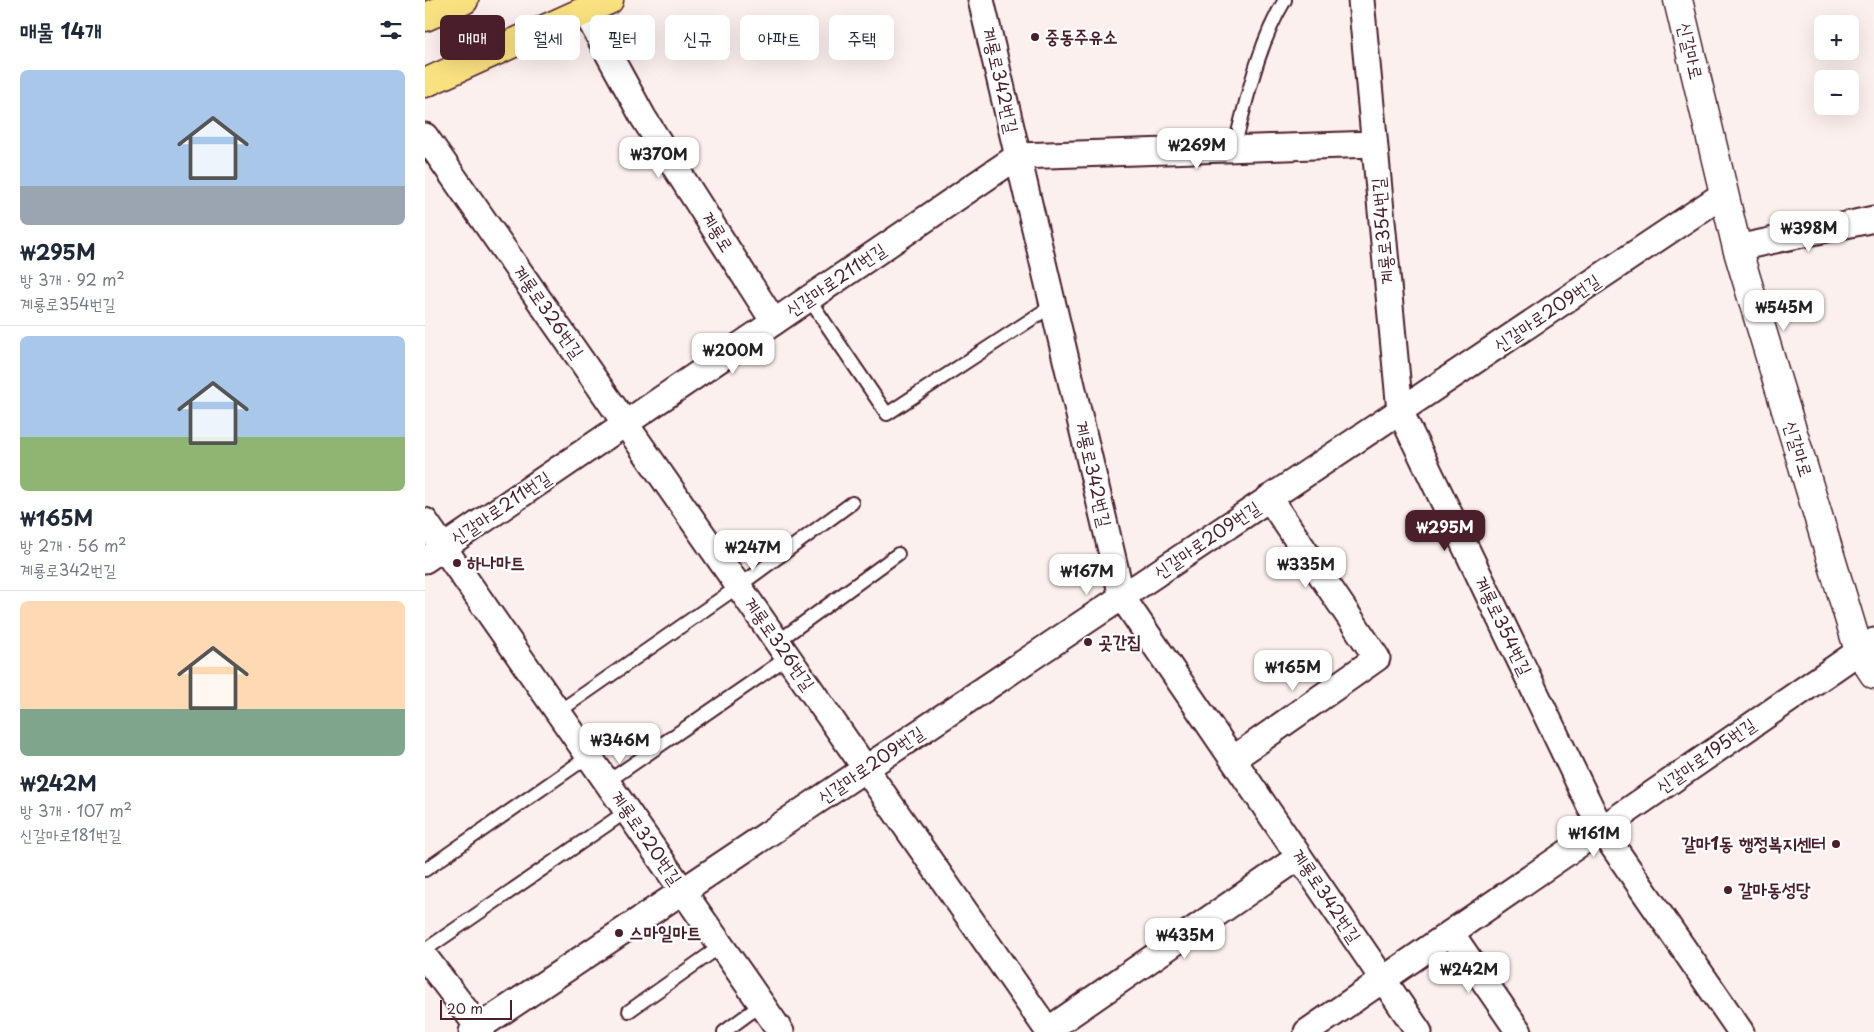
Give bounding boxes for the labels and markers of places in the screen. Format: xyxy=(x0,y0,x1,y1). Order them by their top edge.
place label: 중동주유소 xyxy=(1045,22,1117,49)
marker: 중동주유소 xyxy=(1029,31,1041,43)
pin: ₩269M xyxy=(1162,128,1232,170)
pin: ₩370M xyxy=(624,136,694,179)
pin: ₩398M xyxy=(1774,210,1844,253)
pin: ₩545M xyxy=(1749,290,1819,332)
pin: ₩200M xyxy=(698,332,768,375)
pin: ₩295M xyxy=(1410,510,1480,552)
pin: ₩247M xyxy=(718,530,788,572)
pin: ₩335M xyxy=(1271,546,1341,589)
place label: 하나마트 xyxy=(467,548,525,575)
pin: ₩167M xyxy=(1052,554,1122,596)
marker: 하나마트 xyxy=(451,557,463,569)
place label: 곳간집 xyxy=(1098,627,1141,654)
marker: 곳간집 xyxy=(1082,636,1094,648)
pin: ₩165M xyxy=(1258,650,1328,692)
pin: ₩346M xyxy=(585,722,655,765)
pin: ₩161M xyxy=(1559,816,1629,858)
place label: 갈마1동 행정복지센터 xyxy=(1681,829,1826,856)
marker: 갈마1동 행정복지센터 xyxy=(1830,838,1842,850)
place label: 갈마동성당 xyxy=(1738,875,1811,902)
marker: 갈마동성당 xyxy=(1722,884,1734,896)
place label: 스마일마트 xyxy=(629,918,701,945)
pin: ₩435M xyxy=(1150,918,1220,960)
marker: 스마일마트 xyxy=(613,927,625,939)
pin: ₩242M xyxy=(1434,952,1504,994)

